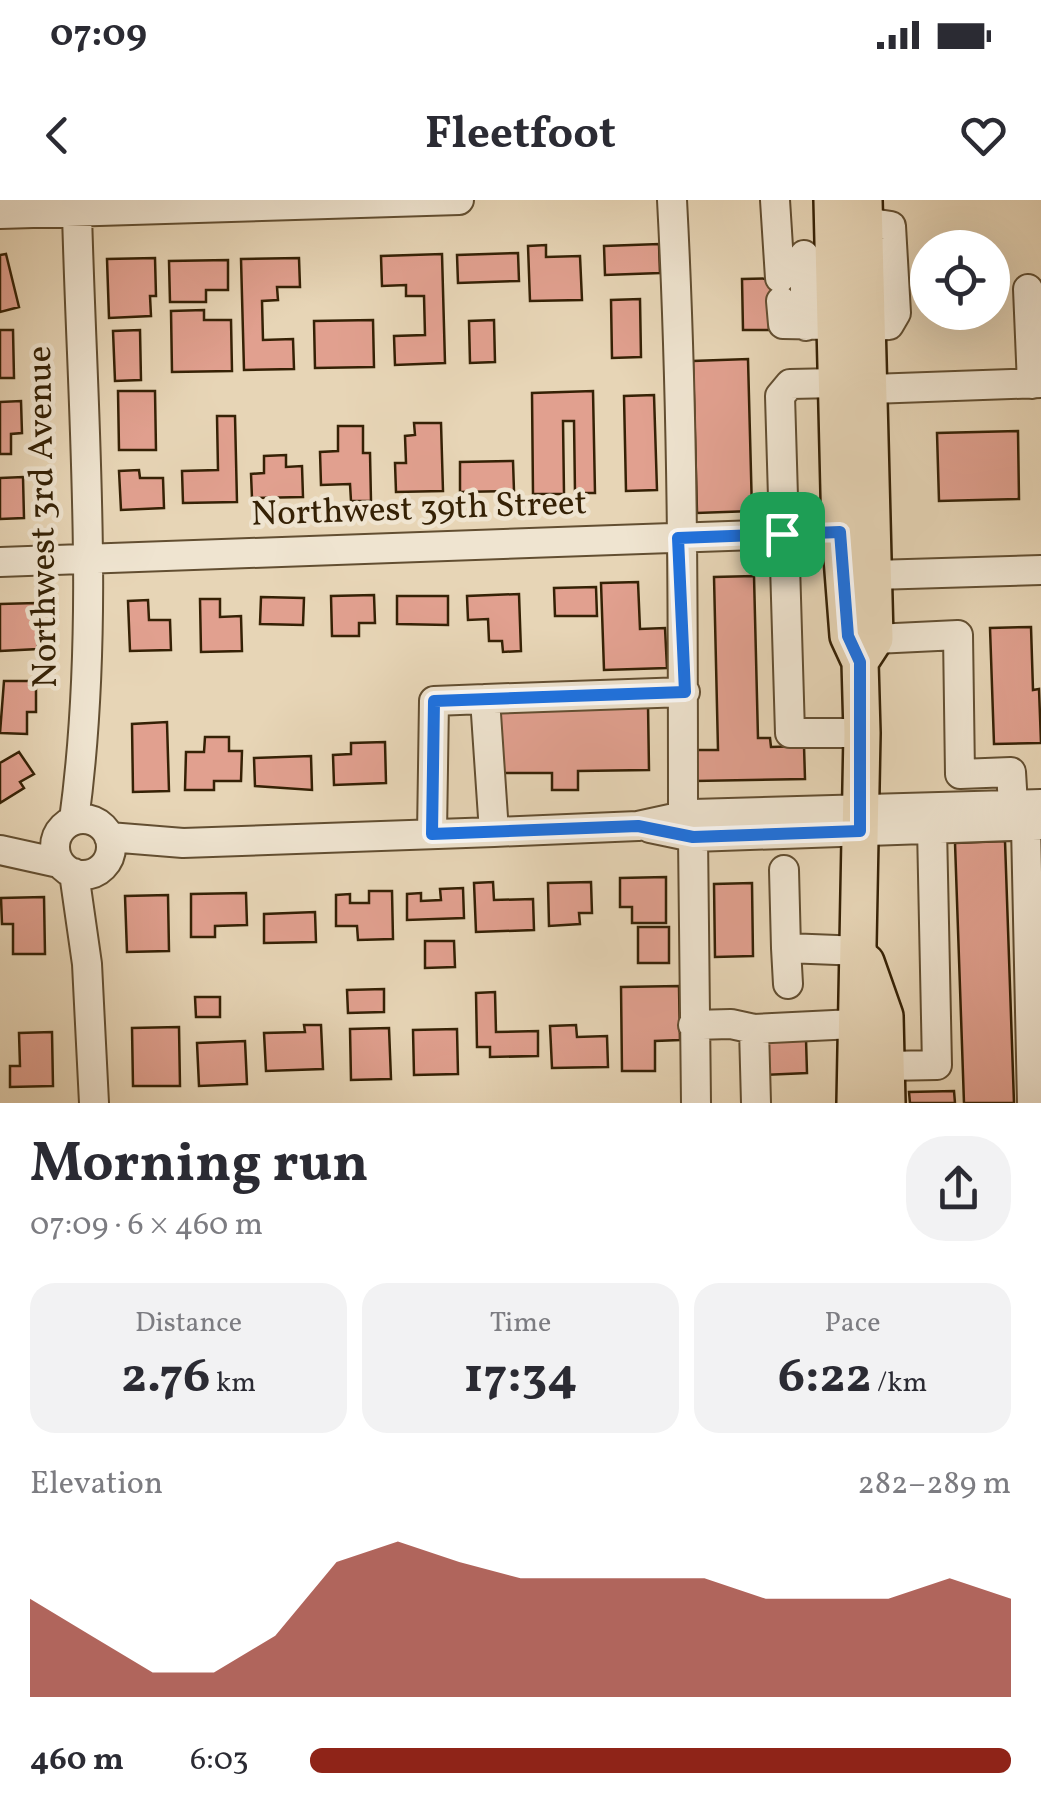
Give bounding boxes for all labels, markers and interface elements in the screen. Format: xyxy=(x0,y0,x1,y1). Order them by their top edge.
text: 07:09 xyxy=(50,9,147,62)
text: Fleetfoot xyxy=(425,104,616,167)
icon: back xyxy=(30,108,85,163)
icon: heart xyxy=(956,108,1011,163)
map controls xyxy=(910,230,1010,330)
button: locate xyxy=(910,230,1010,330)
street label: Northwest 3rd Avenue xyxy=(17,345,71,689)
street label: Northwest 39th Street xyxy=(250,480,588,540)
pin xyxy=(740,492,825,577)
icon: arrive xyxy=(755,507,810,562)
text: Morning run xyxy=(30,1128,369,1204)
button: share xyxy=(906,1136,1011,1241)
text: 07:09 · 6 × 460 m xyxy=(30,1204,263,1248)
text: Distance xyxy=(135,1304,242,1343)
text: Time xyxy=(490,1304,551,1343)
text: Pace xyxy=(824,1304,881,1343)
text: 2.76 xyxy=(121,1343,210,1413)
text: 17:34 xyxy=(464,1343,578,1413)
text: 6:22 xyxy=(778,1343,871,1413)
text: km xyxy=(210,1364,256,1403)
text: /km xyxy=(871,1364,927,1403)
text: Elevation xyxy=(30,1463,163,1507)
text: 282–289 m xyxy=(857,1463,1011,1507)
text: 460 m xyxy=(30,1739,124,1783)
text: 6:03 xyxy=(190,1739,249,1783)

